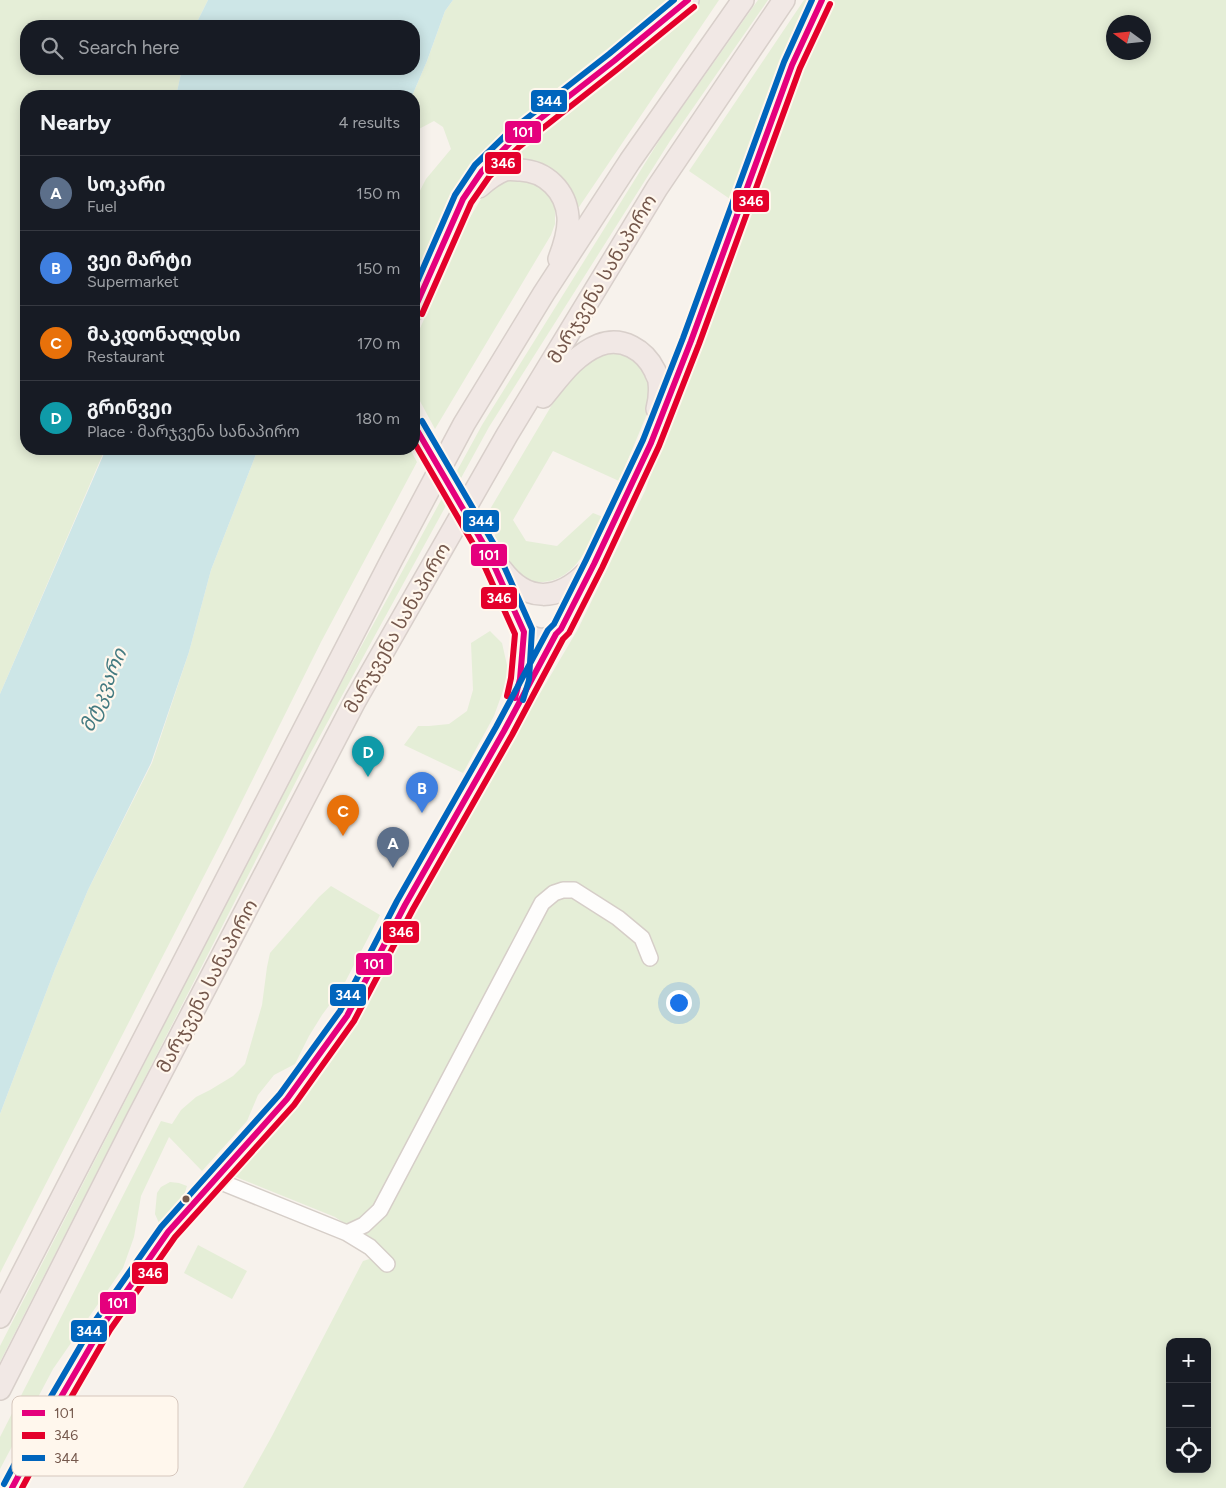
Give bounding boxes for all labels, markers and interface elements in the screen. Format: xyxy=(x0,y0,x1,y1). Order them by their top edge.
north arrow xyxy=(1106,15,1151,60)
search box xyxy=(20,20,420,75)
icon: search xyxy=(38,34,66,62)
text: Search here xyxy=(78,36,180,59)
line badge: 344 xyxy=(530,89,568,113)
text: 344 xyxy=(536,93,562,110)
text: Nearby xyxy=(40,110,111,135)
text: 4 results xyxy=(339,113,400,132)
line badge: 101 xyxy=(504,120,542,144)
text: 101 xyxy=(513,124,533,141)
line badge: 346 xyxy=(484,151,522,175)
text: 346 xyxy=(491,155,515,172)
text: სოკარი xyxy=(87,173,165,196)
text: A xyxy=(50,184,62,203)
text: 150 m xyxy=(356,184,400,203)
line badge: 346 xyxy=(732,189,770,213)
street label: მარჯვენა სანაპირო xyxy=(542,190,662,368)
text: 346 xyxy=(739,193,763,210)
text: Fuel xyxy=(87,197,117,216)
text: ვეი მარტი xyxy=(87,248,192,271)
text: B xyxy=(51,259,61,278)
text: 150 m xyxy=(356,259,400,278)
text: Supermarket xyxy=(87,272,179,291)
text: მაკდონალდსი xyxy=(87,323,240,346)
text: C xyxy=(50,334,62,353)
text: 170 m xyxy=(357,334,400,353)
text: Restaurant xyxy=(87,347,165,366)
text: გრინვეი xyxy=(87,396,172,419)
text: D xyxy=(50,409,62,428)
text: 180 m xyxy=(356,409,400,428)
text: Place · მარჯვენა სანაპირო xyxy=(87,422,300,441)
line badge: 344 xyxy=(462,509,500,533)
text: 344 xyxy=(468,513,494,530)
street label: მარჯვენა სანაპირო xyxy=(339,539,455,717)
line badge: 101 xyxy=(470,543,508,567)
text: 101 xyxy=(479,547,499,564)
line badge: 346 xyxy=(480,586,518,610)
text: 346 xyxy=(487,590,511,607)
water label: მტკვარი xyxy=(75,643,132,735)
pin: D xyxy=(352,736,384,777)
pin: B xyxy=(406,772,438,813)
pin: C xyxy=(327,795,359,836)
pin: A xyxy=(377,827,409,868)
street label: მარჯვენა სანაპირო xyxy=(152,895,262,1077)
line badge: 346 xyxy=(382,920,420,944)
text: 346 xyxy=(389,924,413,941)
line badge: 101 xyxy=(355,952,393,976)
text: 101 xyxy=(364,956,384,973)
line badge: 344 xyxy=(329,983,367,1007)
text: 344 xyxy=(335,987,361,1004)
your location xyxy=(666,990,692,1016)
unlabelled marker xyxy=(181,1194,191,1204)
line badge: 346 xyxy=(131,1261,169,1285)
text: 346 xyxy=(138,1265,162,1282)
line badge: 101 xyxy=(99,1291,137,1315)
text: 101 xyxy=(108,1295,128,1312)
line badge: 344 xyxy=(70,1319,108,1343)
text: 344 xyxy=(76,1323,102,1340)
map controls xyxy=(1166,1338,1211,1473)
button: + xyxy=(1166,1338,1211,1383)
button: − xyxy=(1166,1383,1211,1428)
legend xyxy=(12,1396,178,1476)
text: 101 xyxy=(54,1405,75,1422)
text: 346 xyxy=(54,1427,78,1444)
button: locate xyxy=(1166,1428,1211,1473)
text: 344 xyxy=(54,1450,79,1467)

